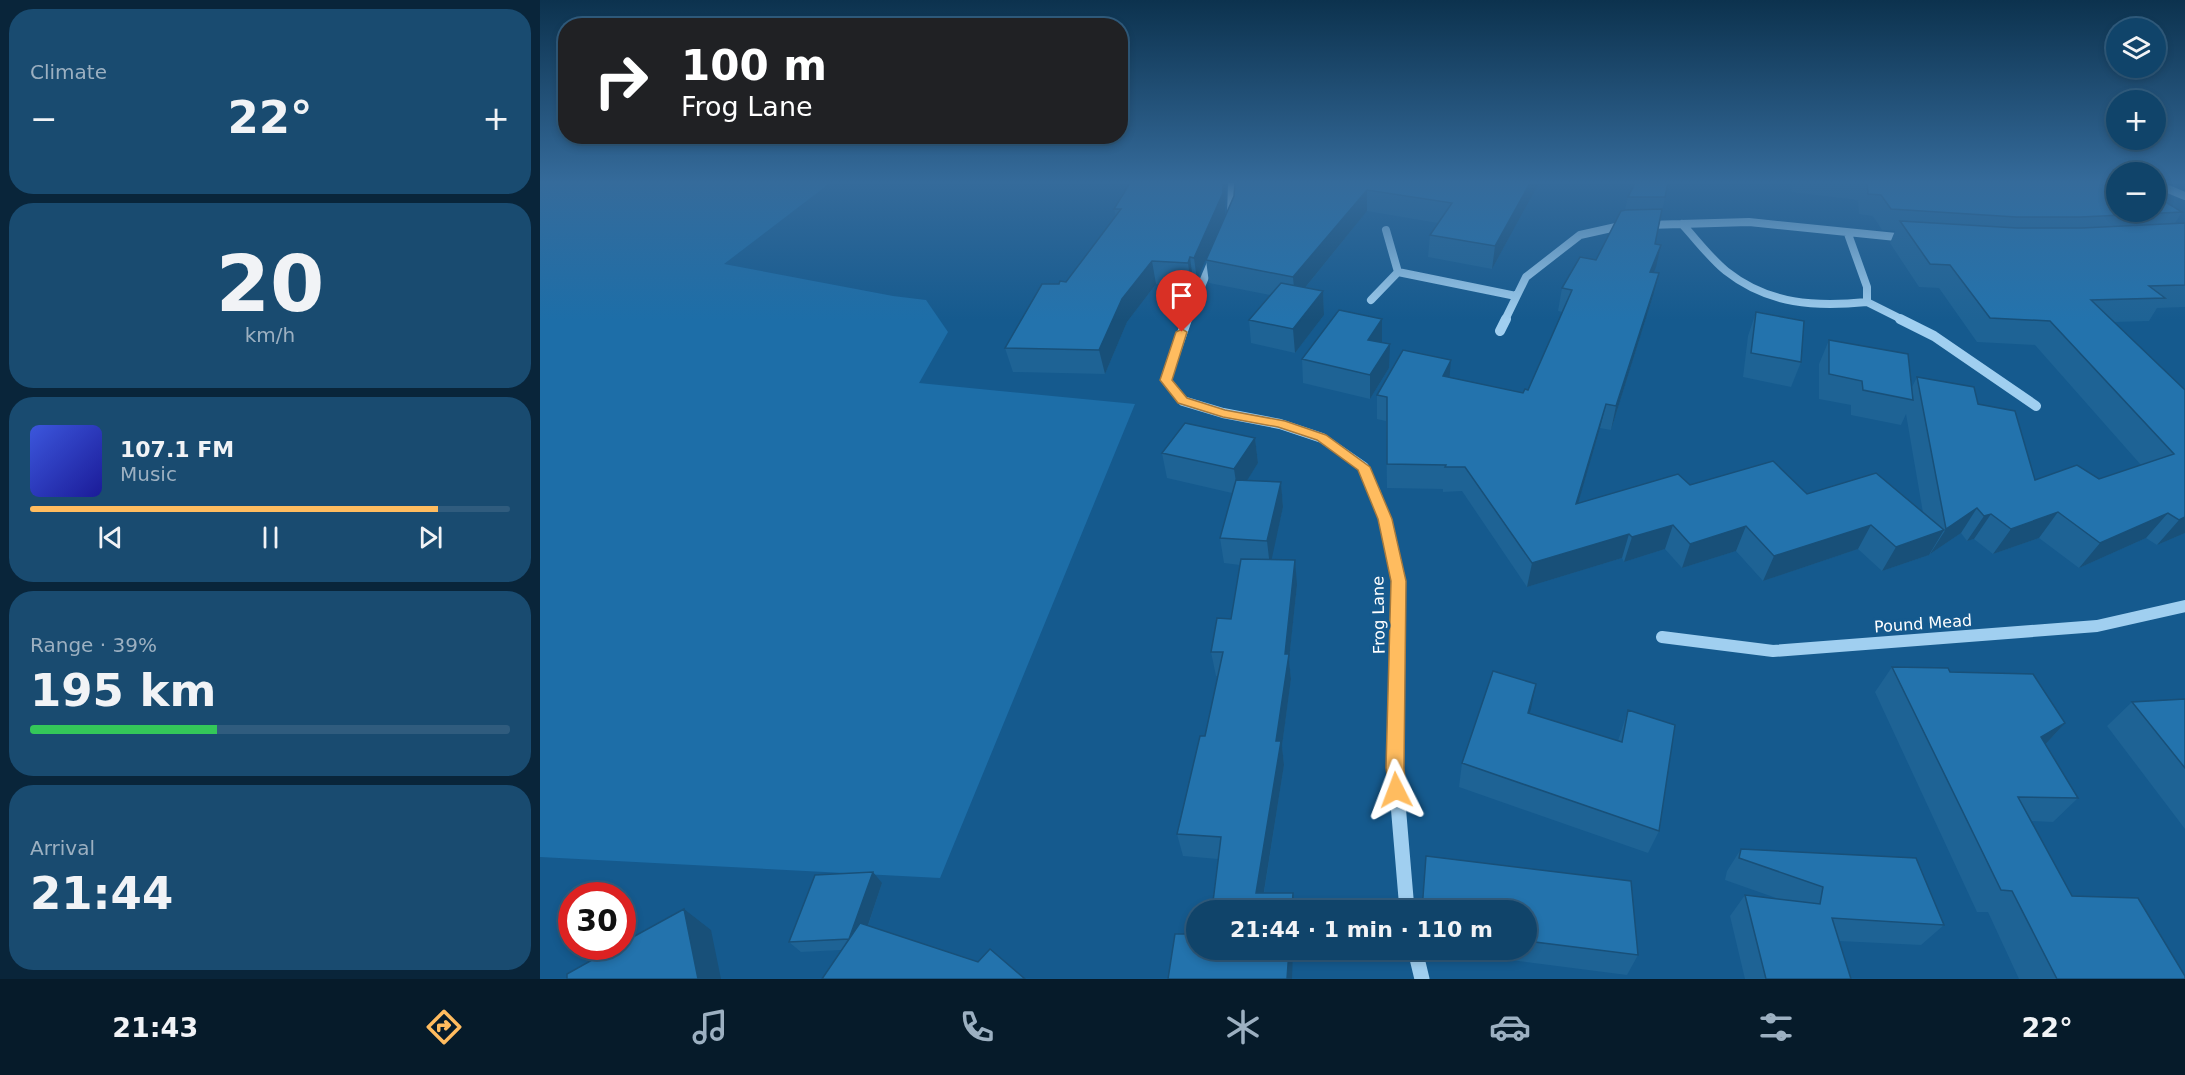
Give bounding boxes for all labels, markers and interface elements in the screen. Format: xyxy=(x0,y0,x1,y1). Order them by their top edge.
map controls xyxy=(2106,18,2166,222)
button: layers xyxy=(2106,18,2166,78)
text: 100 m xyxy=(681,41,827,90)
icon: right xyxy=(582,42,660,120)
text: Climate xyxy=(30,60,107,84)
button: + xyxy=(2106,90,2166,150)
text: 22° xyxy=(227,91,313,144)
text: Frog Lane xyxy=(681,91,813,122)
text: − xyxy=(30,99,58,138)
text: + xyxy=(482,99,510,138)
button: − xyxy=(2106,162,2166,222)
text: 20 xyxy=(216,239,324,329)
pin xyxy=(1156,270,1207,332)
icon: arrive xyxy=(1165,279,1198,312)
text: km/h xyxy=(245,323,295,347)
text: 107.1 FM xyxy=(120,437,234,462)
text: Music xyxy=(120,462,177,486)
icon: previous xyxy=(94,521,127,554)
icon: pause xyxy=(254,521,287,554)
icon: next xyxy=(414,521,447,554)
street label: Frog Lane xyxy=(1368,576,1389,654)
street label: Pound Mead xyxy=(1873,611,1973,636)
text: Range · 39% xyxy=(30,633,157,657)
text: 195 km xyxy=(30,664,216,717)
position arrow xyxy=(1364,758,1428,822)
text: Arrival xyxy=(30,836,95,860)
text: 21:44 xyxy=(30,867,173,920)
speed limit sign: 30 xyxy=(558,882,636,960)
text: 21:44 · 1 min · 110 m xyxy=(1230,917,1493,942)
icon: directions xyxy=(423,1006,465,1048)
icon: music xyxy=(689,1006,731,1048)
icon: phone xyxy=(956,1006,998,1048)
icon: climate xyxy=(1222,1006,1264,1048)
icon: car xyxy=(1489,1006,1531,1048)
icon: filters xyxy=(1755,1006,1797,1048)
text: 21:43 xyxy=(112,1012,198,1043)
text: 22° xyxy=(2022,1012,2073,1043)

